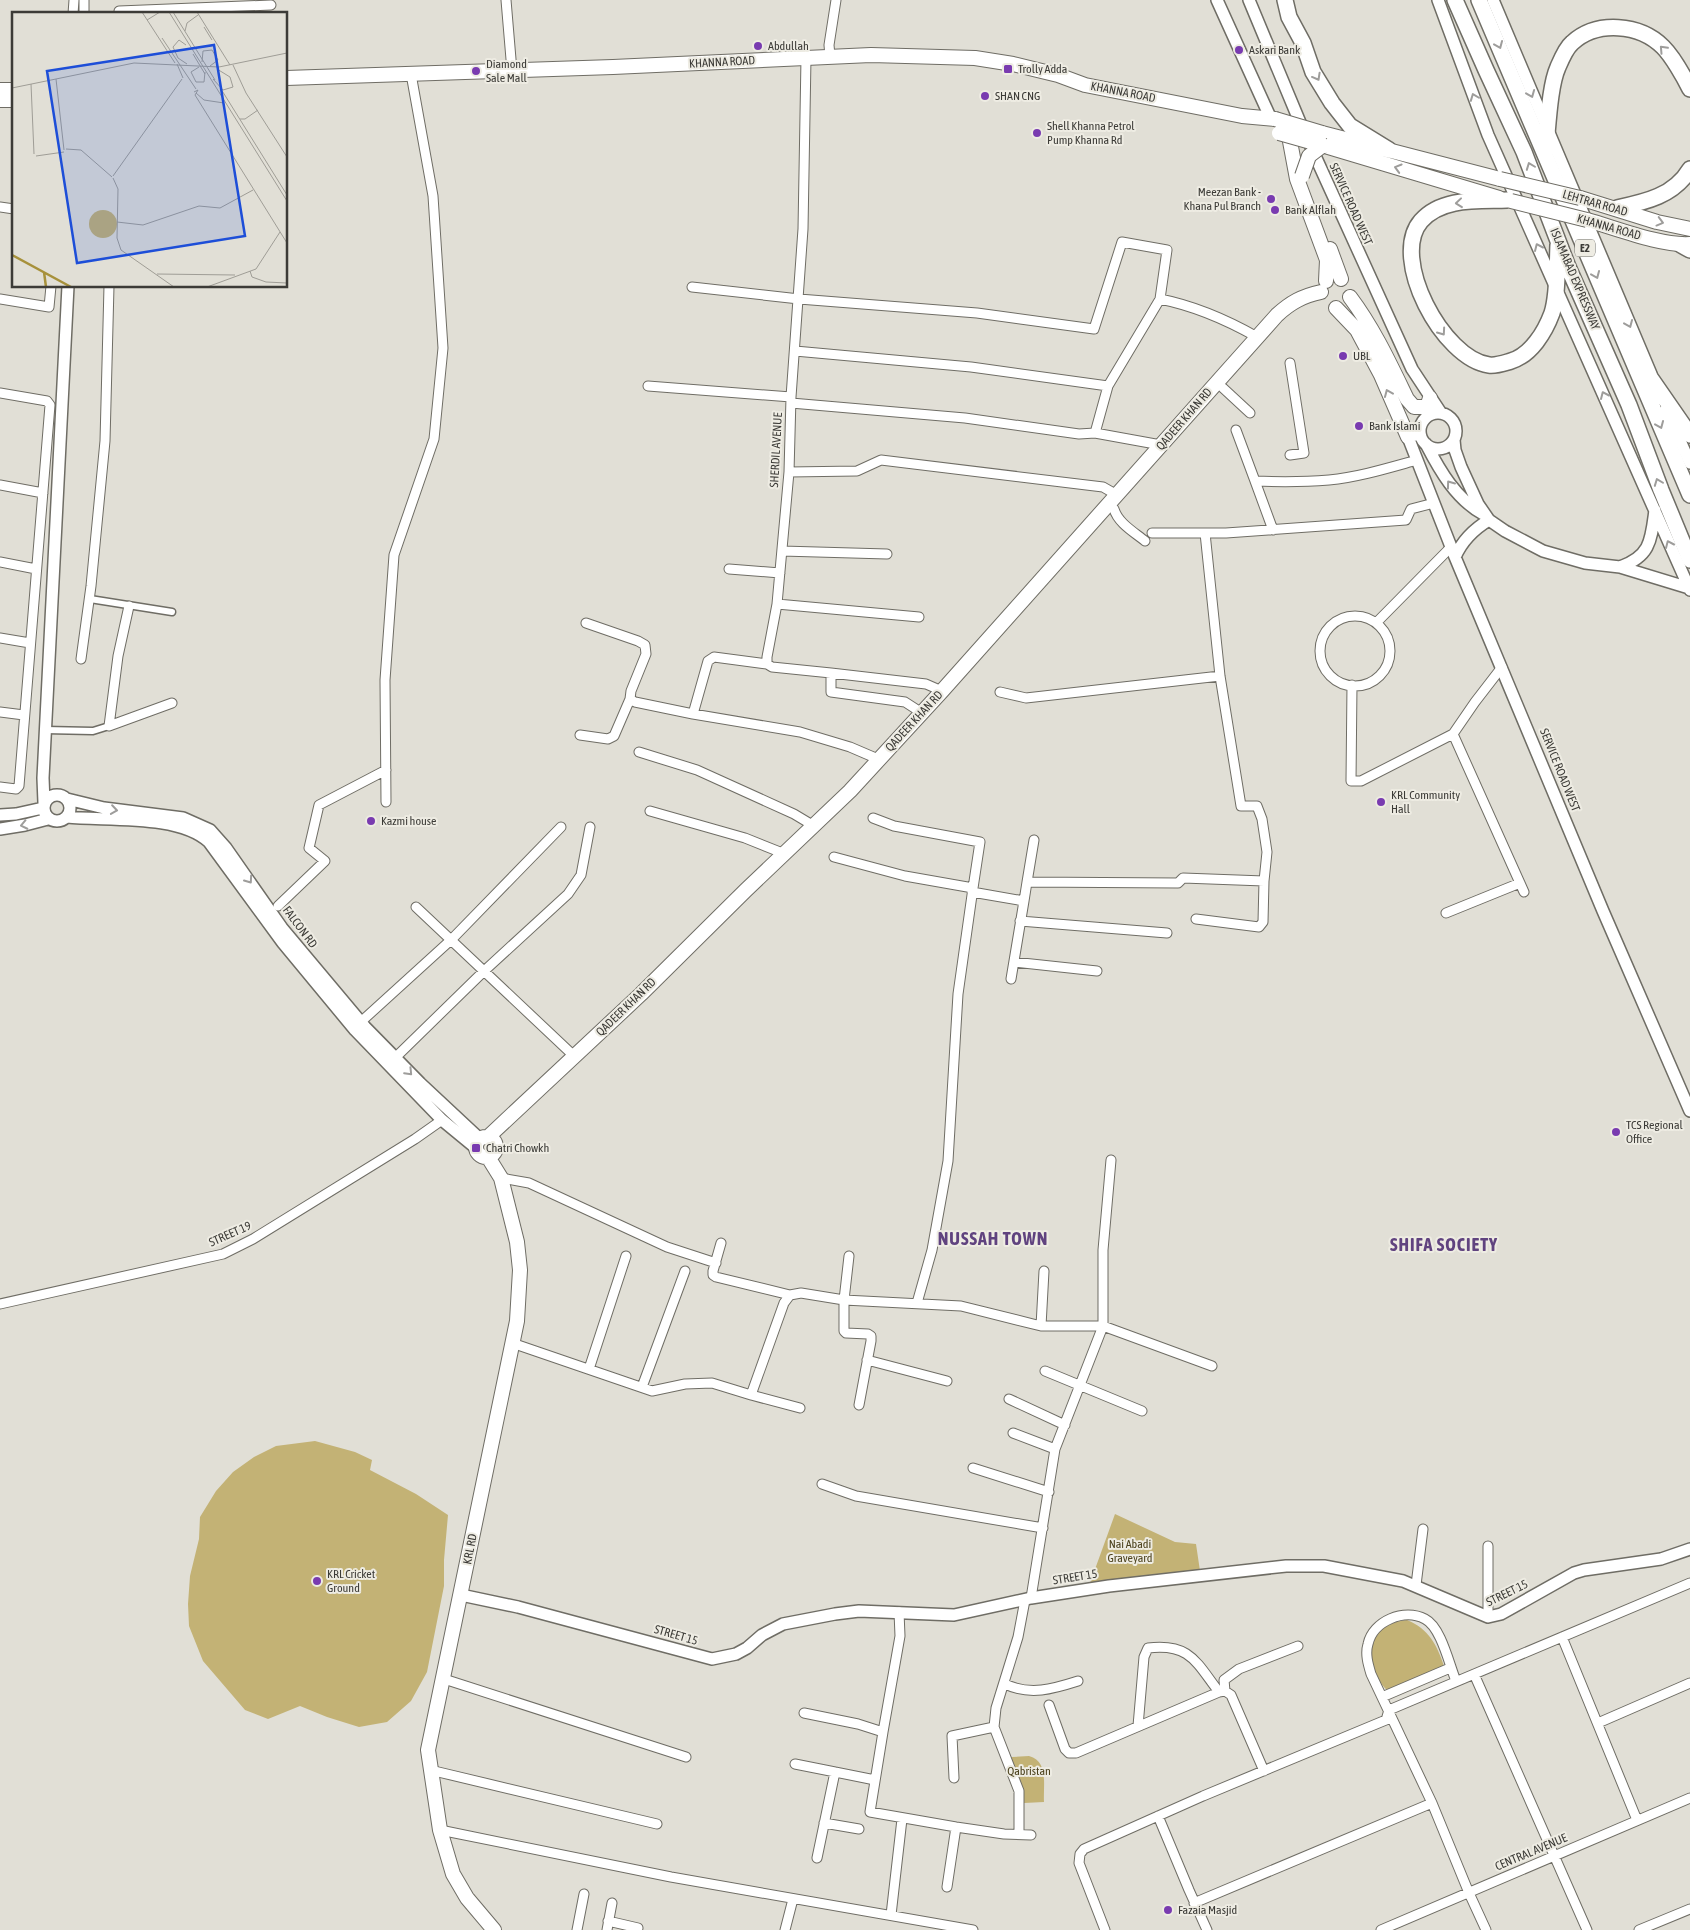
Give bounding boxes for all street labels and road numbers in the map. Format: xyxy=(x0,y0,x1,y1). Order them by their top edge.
street label: KHANNA ROAD xyxy=(689,53,756,71)
street label: KHANNA ROAD xyxy=(1089,79,1157,105)
street label: SERVICE ROAD WEST xyxy=(1327,161,1376,248)
street label: LEHTRAR ROAD xyxy=(1561,187,1629,219)
street label: KHANNA ROAD xyxy=(1575,211,1643,243)
street label: ISLAMABAD EXPRESSWAY xyxy=(1547,226,1603,333)
road number: E2 xyxy=(1575,240,1595,256)
street label: QADEER KHAN RD xyxy=(1153,385,1215,453)
street label: SHERDIL AVENUE xyxy=(767,412,785,488)
street label: QADEER KHAN RD xyxy=(882,688,946,754)
street label: SERVICE ROAD WEST xyxy=(1537,726,1583,814)
street label: FALCON RD xyxy=(280,903,320,951)
street label: QADEER KHAN RD xyxy=(593,975,659,1039)
street label: STREET 19 xyxy=(207,1218,254,1249)
street label: KRL RD xyxy=(460,1532,480,1565)
street label: STREET 15 xyxy=(1052,1567,1098,1587)
street label: STREET 15 xyxy=(1484,1577,1530,1609)
street label: STREET 15 xyxy=(653,1622,699,1648)
street label: CENTRAL AVENUE xyxy=(1493,1831,1569,1873)

